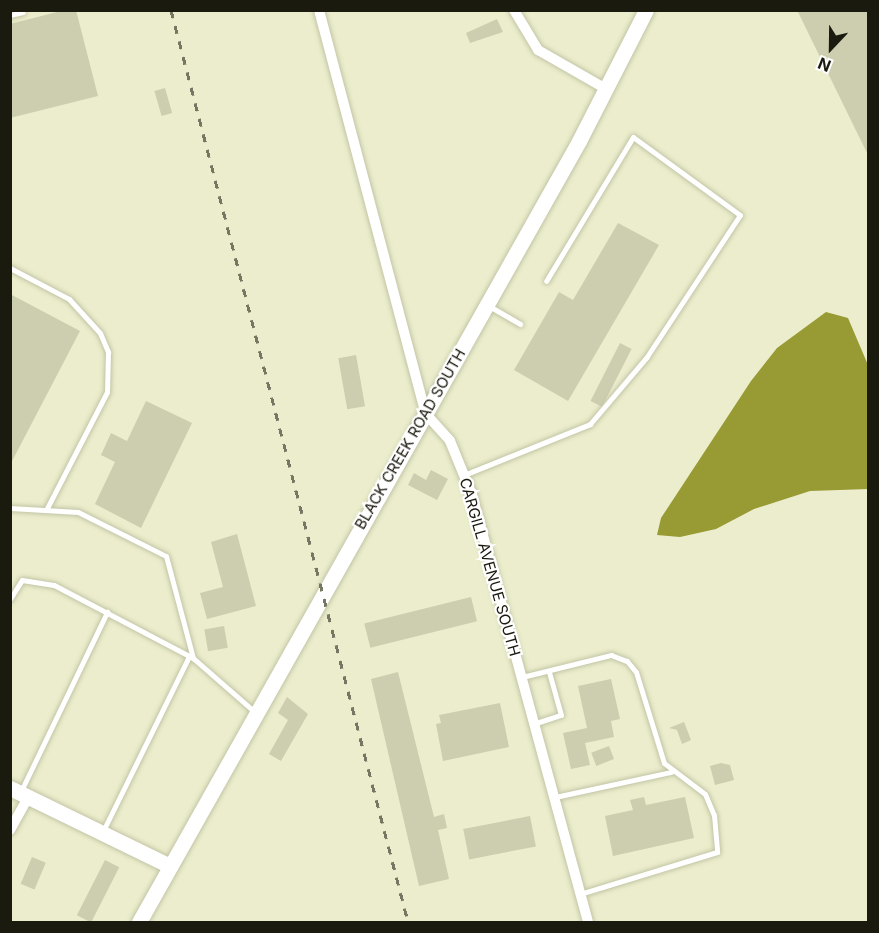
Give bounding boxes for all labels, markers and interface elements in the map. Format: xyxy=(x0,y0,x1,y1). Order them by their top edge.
north arrow xyxy=(801,18,861,78)
text: N xyxy=(815,53,834,76)
street label: BLACK CREEK ROAD SOUTH xyxy=(351,346,469,532)
street label: CARGILL AVENUE SOUTH xyxy=(456,476,524,658)

